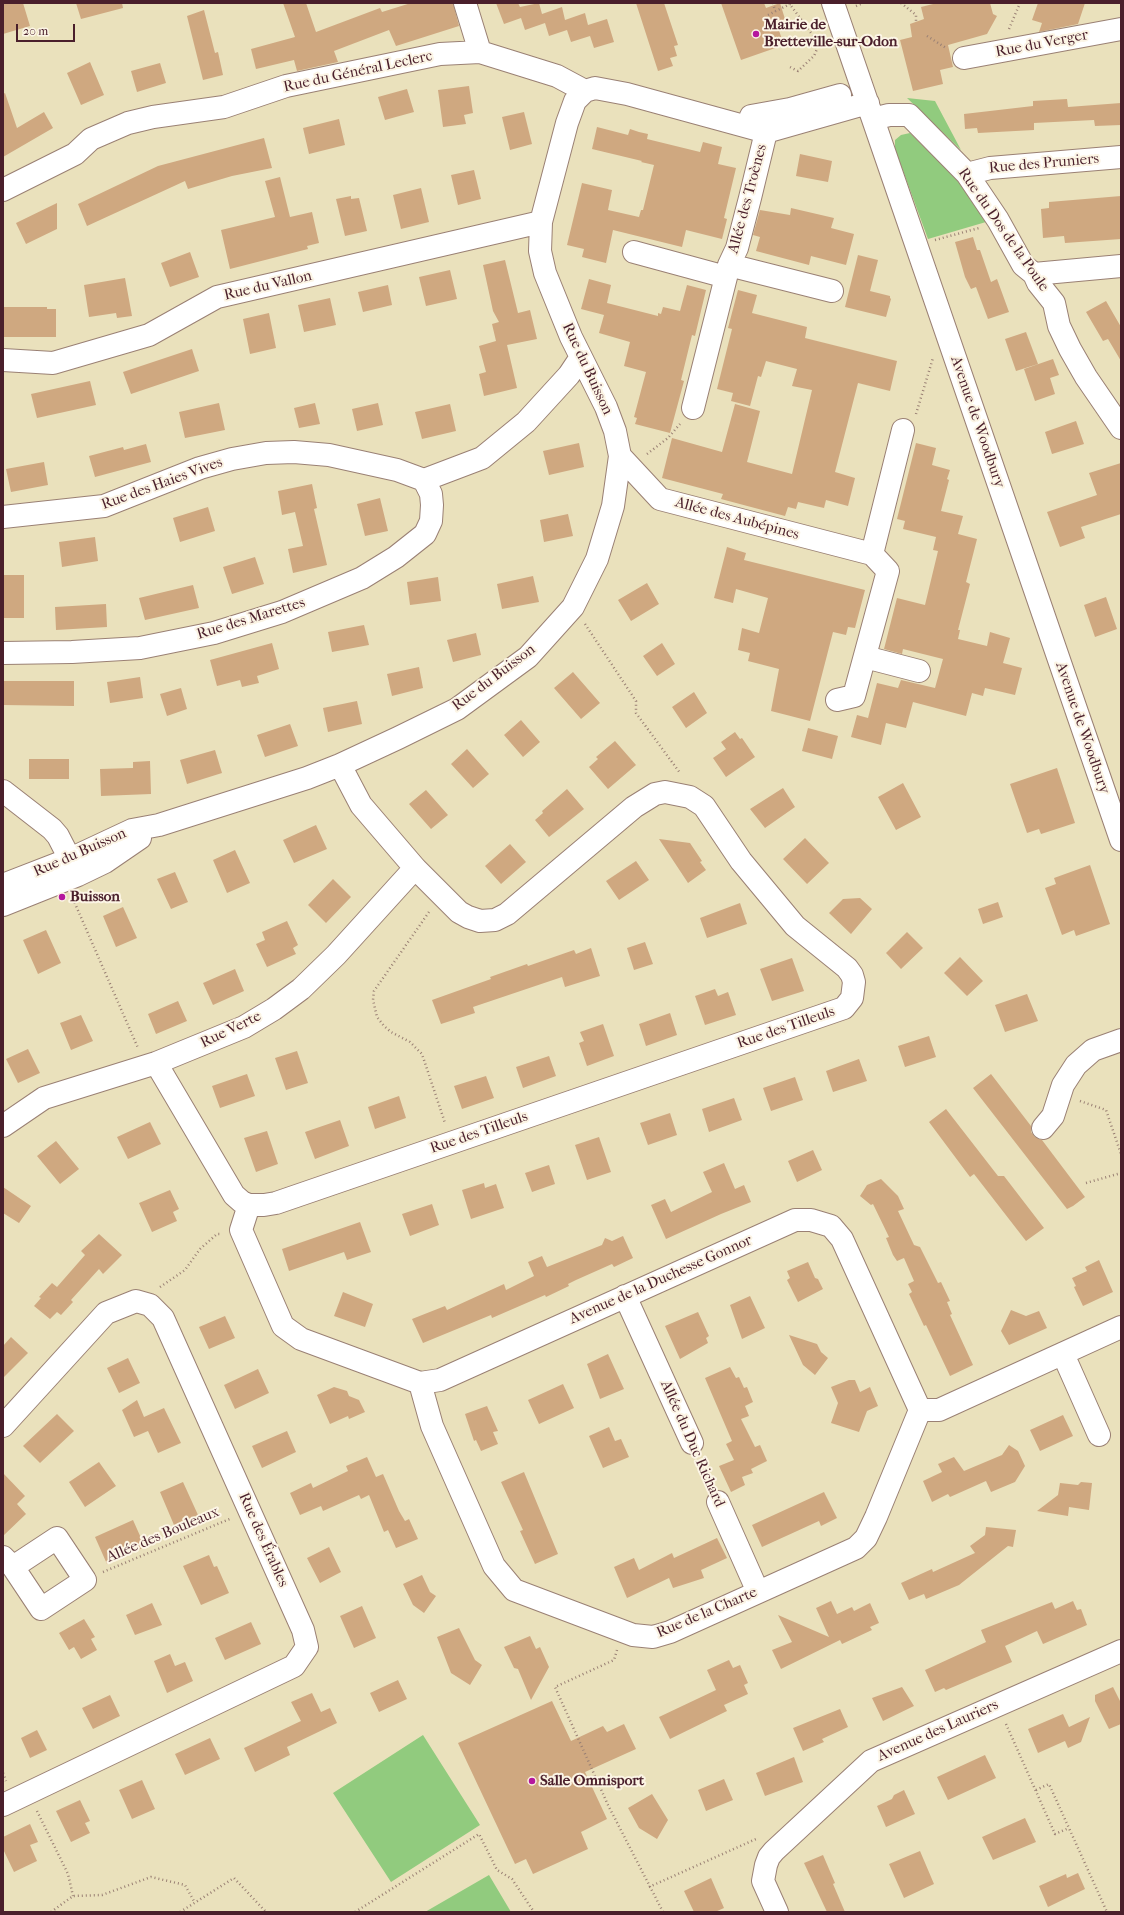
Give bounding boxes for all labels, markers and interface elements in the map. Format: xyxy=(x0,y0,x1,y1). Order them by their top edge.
scale bar xyxy=(18,16,77,42)
place label: Mairie de Bretteville-sur-Odon xyxy=(764,16,897,51)
text: 20 m xyxy=(23,24,48,38)
street label: Rue du Verger xyxy=(994,26,1090,62)
marker: Mairie de Bretteville-sur-Odon xyxy=(751,29,761,39)
street label: Rue du Général Leclerc xyxy=(282,47,434,97)
street label: Allée des Troènes xyxy=(725,142,771,256)
street label: Rue des Pruniers xyxy=(988,150,1100,178)
street label: Rue du Dos de la Poule xyxy=(954,165,1052,295)
street label: Rue du Vallon xyxy=(222,267,314,305)
street label: Rue du Buisson xyxy=(558,320,616,418)
street label: Avenue de Woodbury xyxy=(946,354,1008,490)
street label: Rue des Haies Vives xyxy=(99,454,225,514)
street label: Allée des Aubépines xyxy=(673,494,801,544)
street label: Rue des Marettes xyxy=(195,594,307,644)
street label: Rue du Buisson xyxy=(449,641,539,715)
street label: Avenue de Woodbury xyxy=(1051,660,1113,796)
street label: Rue du Buisson xyxy=(31,825,129,881)
place label: Buisson xyxy=(70,888,120,906)
marker: Buisson xyxy=(57,892,67,902)
street label: Rue des Tilleuls xyxy=(735,1003,837,1053)
street label: Rue Verte xyxy=(198,1008,264,1052)
street label: Rue des Tilleuls xyxy=(428,1108,530,1158)
street label: Avenue de la Duchesse Gonnor xyxy=(567,1232,755,1328)
street label: Allée du Duc Richard xyxy=(656,1378,728,1510)
street label: Rue des Érables xyxy=(234,1490,292,1590)
street label: Allée des Bouleaux xyxy=(104,1503,222,1567)
street label: Rue de la Charte xyxy=(654,1584,760,1642)
street label: Avenue des Lauriers xyxy=(875,1696,1001,1766)
place label: Salle Omnisport xyxy=(540,1772,644,1790)
marker: Salle Omnisport xyxy=(527,1776,537,1786)

